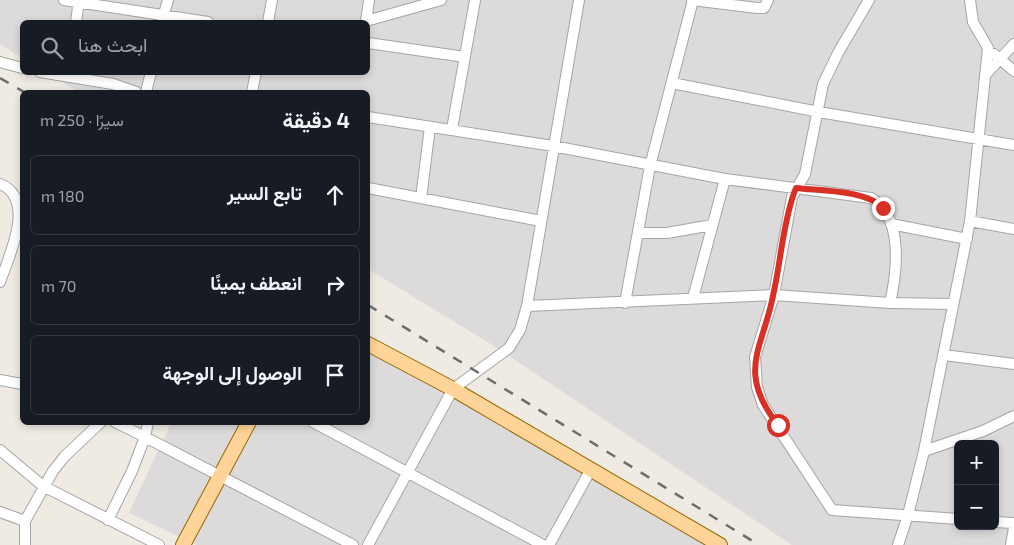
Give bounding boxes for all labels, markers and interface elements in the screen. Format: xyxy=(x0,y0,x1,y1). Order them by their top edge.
search box xyxy=(20,20,370,75)
text: ابحث هنا xyxy=(78,33,147,56)
icon: search xyxy=(38,34,66,62)
text: 4 دقيقة xyxy=(283,107,350,132)
text: سيرًا · 250 m xyxy=(40,110,124,129)
text: تابع السير xyxy=(227,181,302,204)
icon: ahead xyxy=(321,181,349,209)
text: 180 m xyxy=(41,186,84,205)
route end xyxy=(872,197,895,220)
text: انعطف يمينًا xyxy=(210,271,302,294)
icon: right xyxy=(321,271,349,299)
text: 70 m xyxy=(41,276,76,295)
text: الوصول إلى الوجهة xyxy=(162,361,302,384)
icon: arrive xyxy=(321,361,349,389)
route start xyxy=(767,414,790,437)
map controls xyxy=(954,440,999,530)
button: + xyxy=(954,440,999,485)
button: − xyxy=(954,485,999,530)

